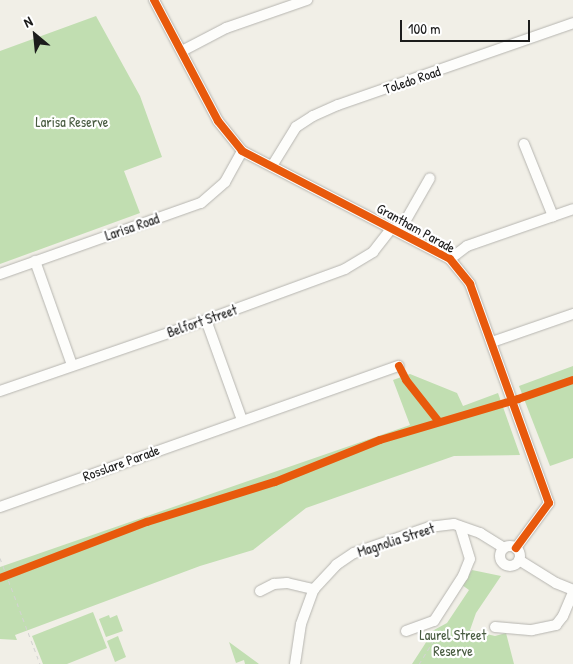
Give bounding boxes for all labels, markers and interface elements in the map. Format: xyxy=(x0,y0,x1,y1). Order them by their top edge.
north arrow xyxy=(10,10,60,60)
scale bar xyxy=(403,10,533,42)
text: N xyxy=(20,11,35,31)
text: 100 m xyxy=(408,18,441,39)
street label: Toledo Road xyxy=(381,62,443,98)
park label: Larisa Reserve xyxy=(36,114,108,130)
street label: Grantham Parade xyxy=(374,200,458,256)
street label: Larisa Road xyxy=(103,210,161,244)
street label: Belfort Street xyxy=(165,301,239,341)
street label: Rosslare Parade xyxy=(80,441,162,485)
street label: Magnolia Street xyxy=(355,520,437,560)
park label: Laurel Street Reserve xyxy=(420,627,486,660)

